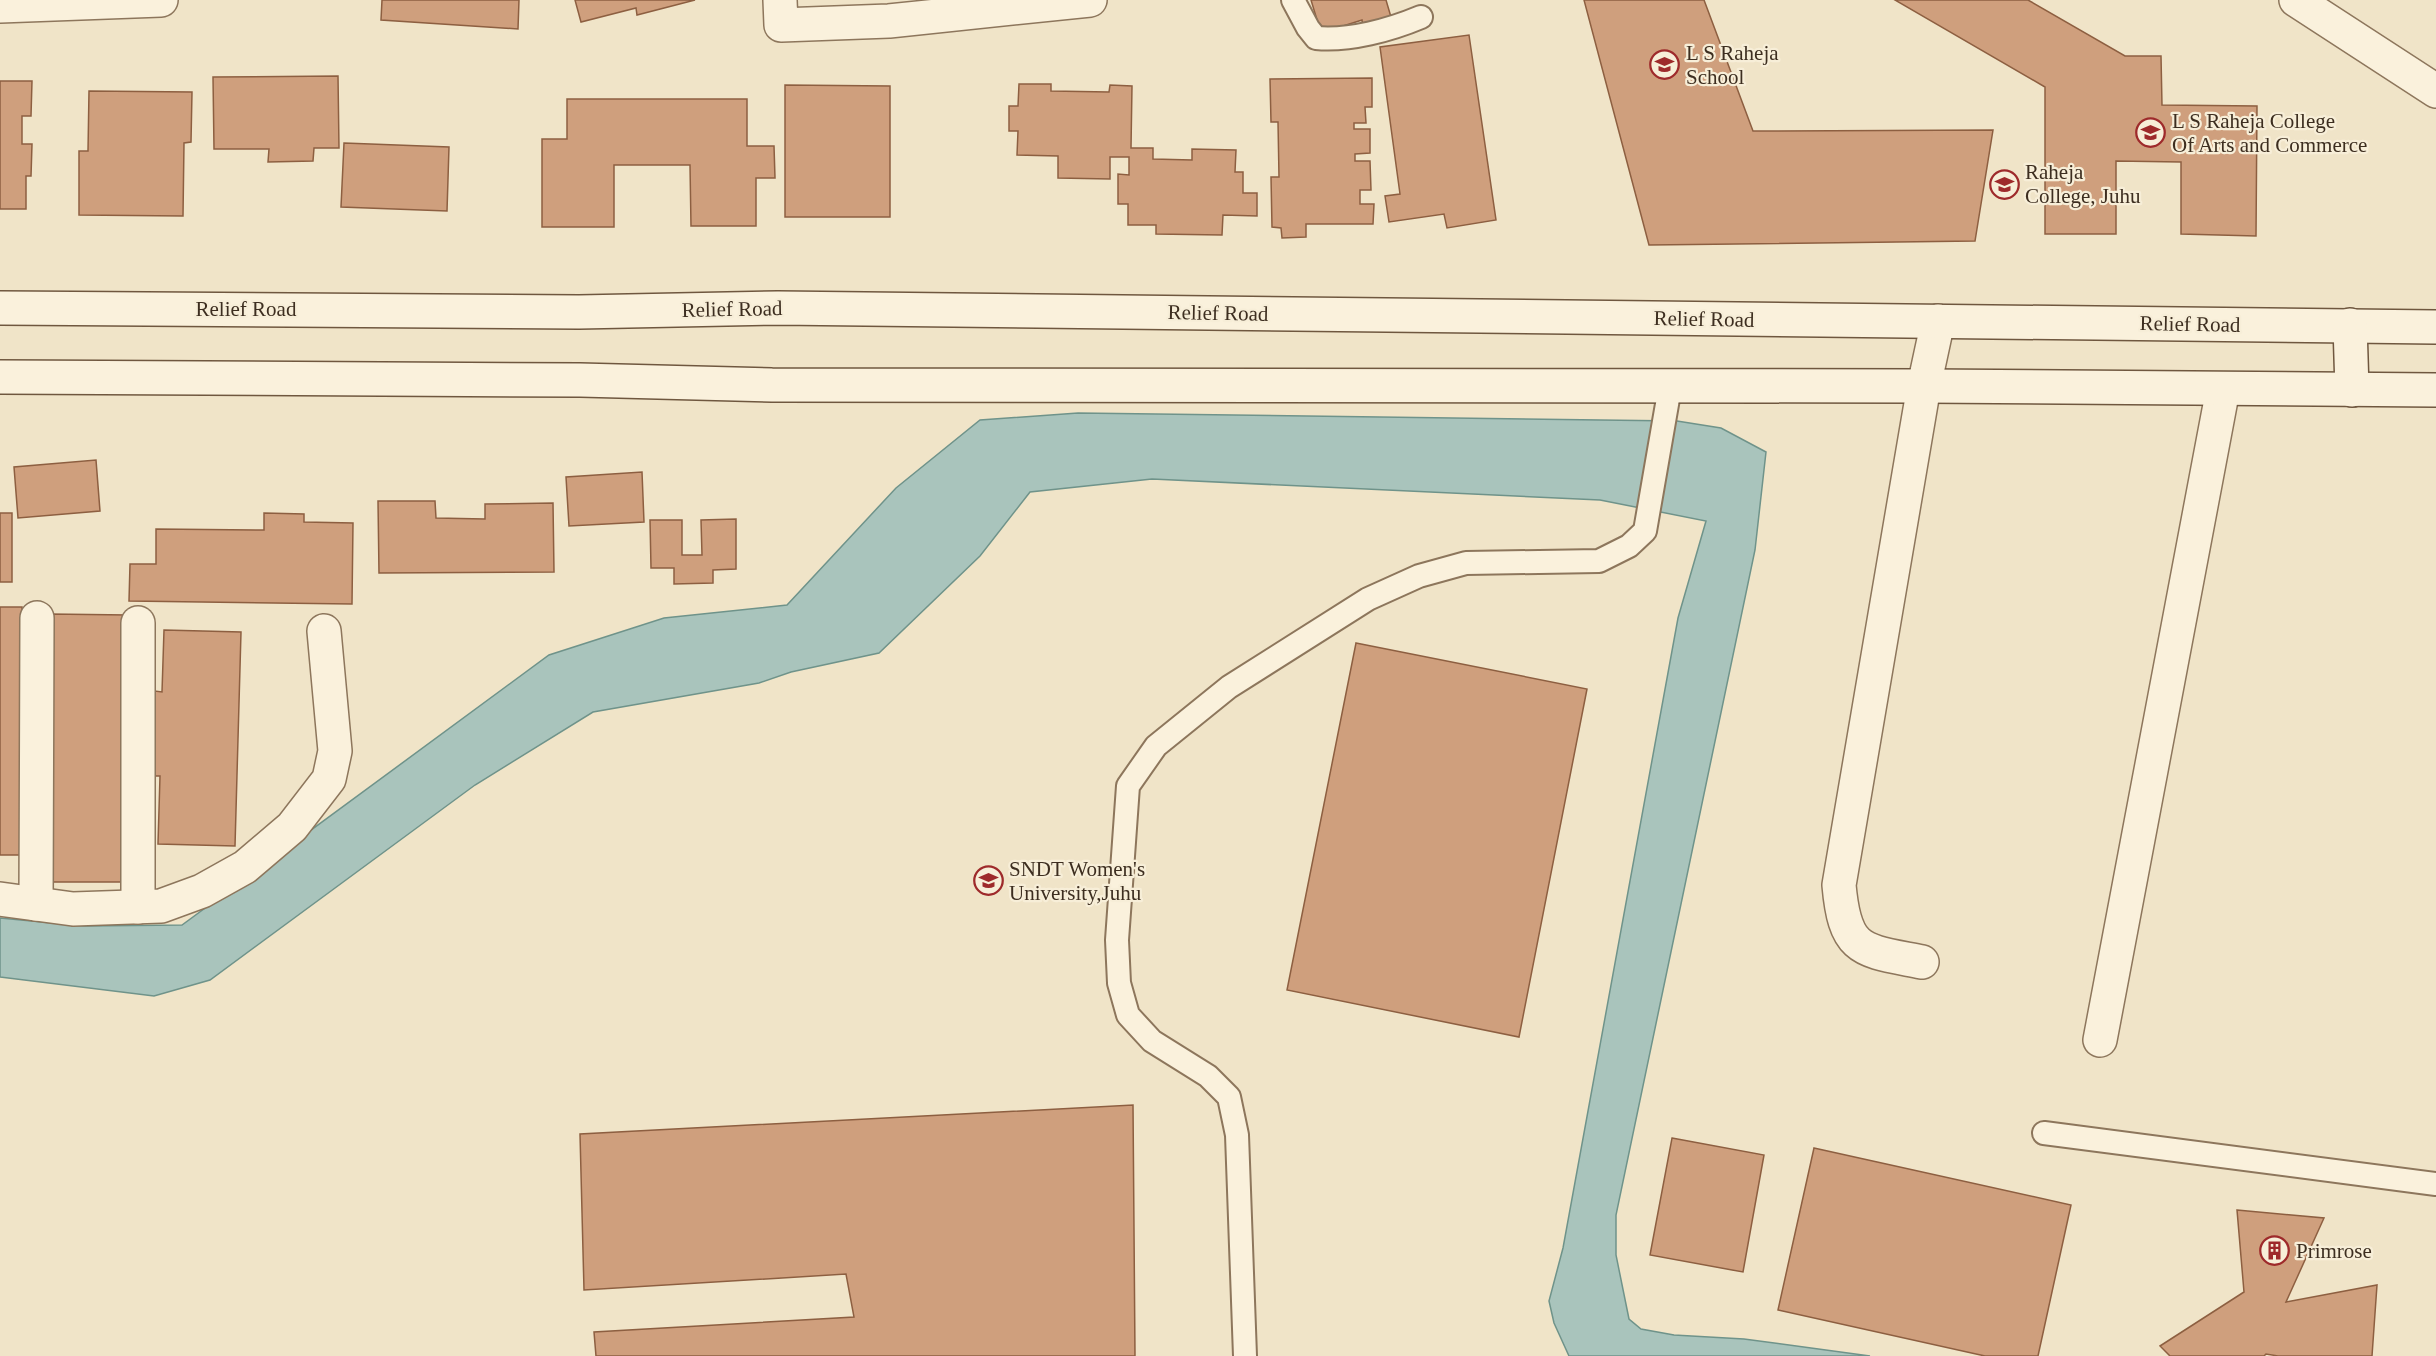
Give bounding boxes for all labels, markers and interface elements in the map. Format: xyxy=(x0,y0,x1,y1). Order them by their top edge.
place label: L S Raheja School xyxy=(1686,41,1779,89)
school or university icon: L S Raheja School xyxy=(1649,49,1681,81)
place label: L S Raheja College Of Arts and Commerce xyxy=(2172,109,2367,157)
school or university icon: L S Raheja College Of Arts and Commerce xyxy=(2135,117,2167,149)
place label: Raheja College, Juhu xyxy=(2025,160,2141,208)
school or university icon: Raheja College, Juhu xyxy=(1988,168,2020,200)
street label: Relief Road xyxy=(681,296,783,322)
street label: Relief Road xyxy=(196,297,297,321)
street label: Relief Road xyxy=(1167,300,1269,326)
street label: Relief Road xyxy=(1653,306,1755,332)
street label: Relief Road xyxy=(2139,311,2241,337)
place label: SNDT Women's University,Juhu xyxy=(1009,857,1145,905)
school or university icon: SNDT Women's University,Juhu xyxy=(972,865,1004,897)
building icon: Primrose xyxy=(2259,1235,2291,1267)
place label: Primrose xyxy=(2296,1239,2372,1263)

